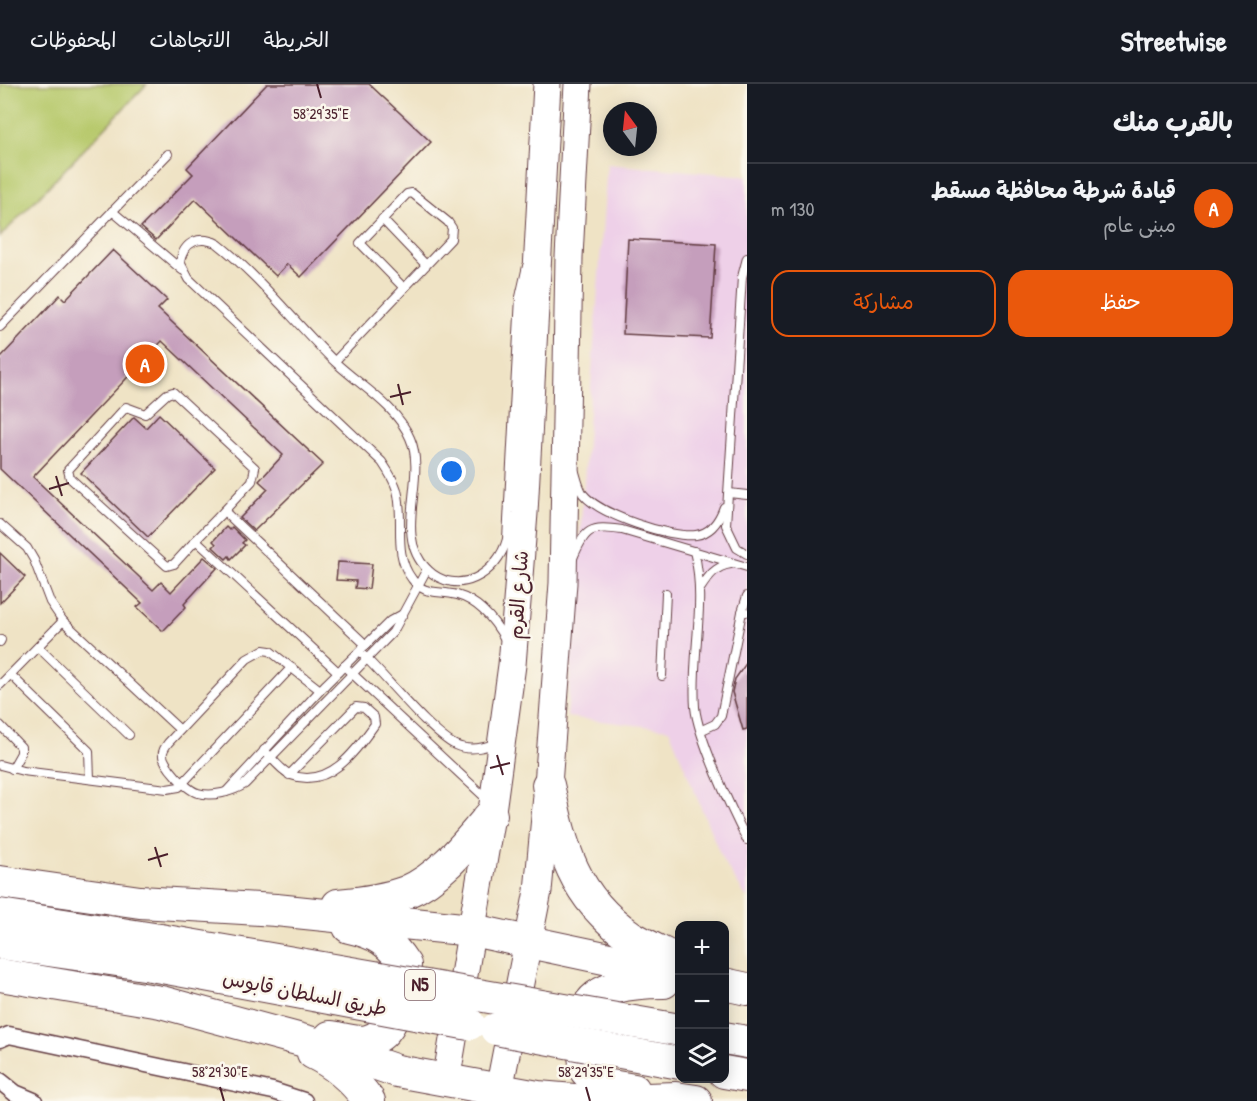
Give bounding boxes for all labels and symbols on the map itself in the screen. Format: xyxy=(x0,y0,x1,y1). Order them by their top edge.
north arrow xyxy=(603,102,657,156)
text: 58°29'35"E xyxy=(293,103,349,124)
pin: A xyxy=(126,342,164,386)
your location xyxy=(437,457,466,486)
street label: شارع القرم xyxy=(501,550,536,640)
street label: طريق السلطان قابوس xyxy=(221,963,390,1022)
road number: N5 xyxy=(405,970,435,1000)
text: 58°29'30"E xyxy=(192,1061,248,1082)
text: 58°29'35"E xyxy=(558,1061,614,1082)

